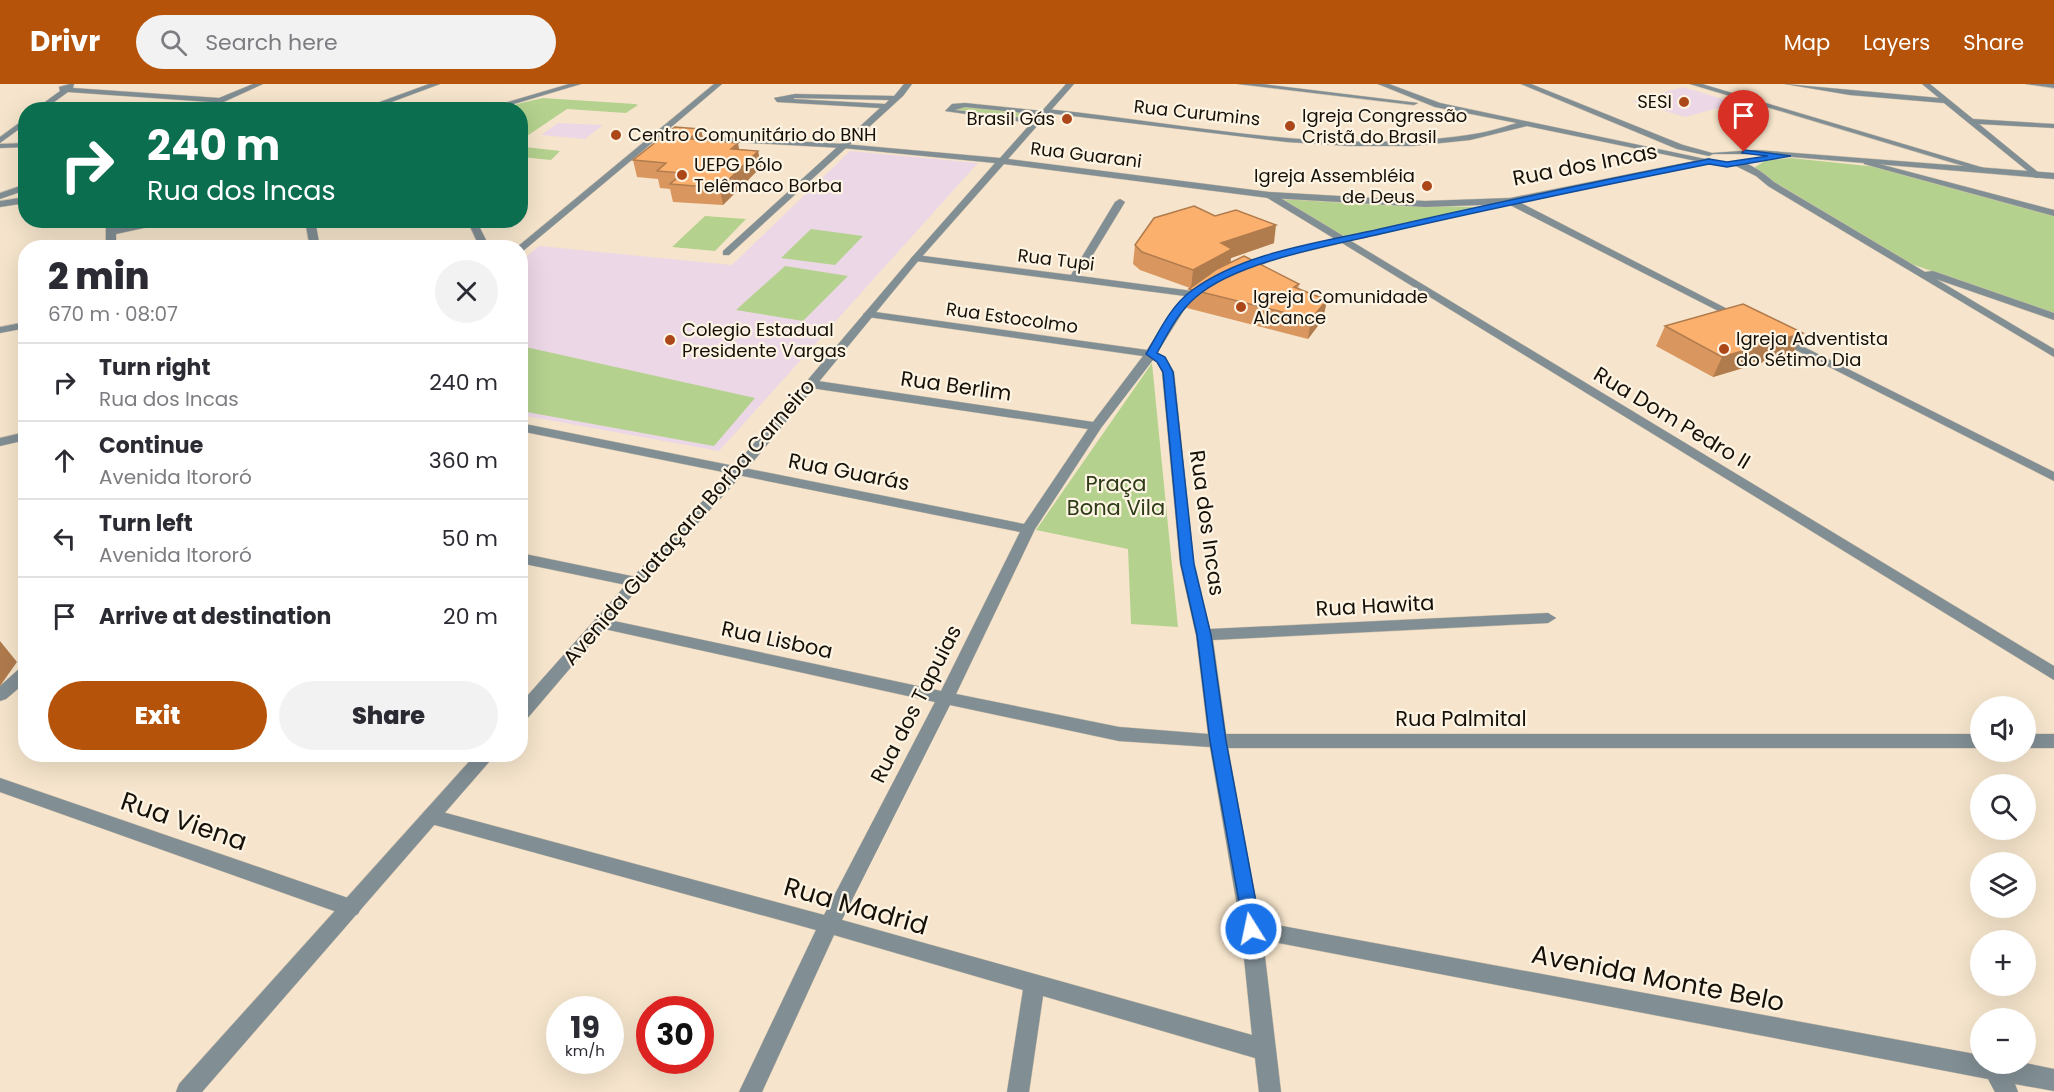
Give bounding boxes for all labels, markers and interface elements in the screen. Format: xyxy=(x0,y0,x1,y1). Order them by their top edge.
search box xyxy=(136,15,556,69)
text: Drivr xyxy=(30,22,100,61)
icon: search xyxy=(157,26,190,59)
text: Search here xyxy=(205,27,338,58)
text: Map xyxy=(1784,28,1830,57)
text: Layers xyxy=(1863,28,1930,57)
text: Share xyxy=(1963,28,2024,57)
place label: SESI xyxy=(1637,89,1672,114)
pin xyxy=(1718,90,1769,152)
street label: Rua Curumins xyxy=(1133,93,1262,132)
marker: SESI xyxy=(1677,95,1691,109)
icon: arrive xyxy=(1727,99,1760,132)
place label: Igreja Congressão Cristã do Brasil xyxy=(1302,103,1467,149)
place label: Brasil Gás xyxy=(966,106,1055,131)
marker: Brasil Gás xyxy=(1060,112,1074,126)
text: 240 m xyxy=(147,116,280,175)
marker: Igreja Congressão Cristã do Brasil xyxy=(1283,119,1297,133)
place label: Centro Comunitário do BNH xyxy=(628,122,876,147)
icon: right xyxy=(48,126,126,204)
marker: Centro Comunitário do BNH xyxy=(609,128,623,142)
street label: Rua Guarani xyxy=(1029,135,1143,174)
street label: Rua dos Incas xyxy=(1510,136,1660,193)
place label: UEPG Pólo Telêmaco Borba xyxy=(694,152,842,198)
place label: Igreja Assembléia de Deus xyxy=(1254,163,1415,209)
marker: UEPG Pólo Telêmaco Borba xyxy=(675,168,689,182)
text: Rua dos Incas xyxy=(147,172,336,209)
marker: Igreja Assembléia de Deus xyxy=(1420,179,1434,193)
street label: Rua Tupi xyxy=(1016,242,1096,277)
text: 2 min xyxy=(48,251,150,302)
button: close xyxy=(435,260,498,323)
place label: Igreja Comunidade Alcance xyxy=(1253,284,1428,330)
street label: Rua Estocolmo xyxy=(944,296,1080,339)
text: 670 m · 08:07 xyxy=(48,300,178,328)
marker: Igreja Comunidade Alcance xyxy=(1234,300,1248,314)
place label: Colegio Estadual Presidente Vargas xyxy=(682,317,846,363)
place label: Igreja Adventista do Sétimo Dia xyxy=(1736,326,1888,372)
marker: Colegio Estadual Presidente Vargas xyxy=(663,333,677,347)
marker: Igreja Adventista do Sétimo Dia xyxy=(1717,342,1731,356)
text: Turn right xyxy=(99,352,210,383)
street label: Rua Dom Pedro II xyxy=(1588,359,1756,476)
street label: Rua Berlim xyxy=(899,363,1013,408)
icon: right xyxy=(48,366,81,399)
text: 240 m xyxy=(429,367,498,398)
street label: Avenida Guataçara Borba Carneiro xyxy=(556,372,821,671)
text: Rua dos Incas xyxy=(99,385,239,413)
text: Continue xyxy=(99,430,203,461)
icon: ahead xyxy=(48,444,81,477)
text: 360 m xyxy=(429,445,498,476)
street label: Rua Guarás xyxy=(786,446,912,497)
street label: Rua dos Incas xyxy=(1183,448,1232,598)
text: Avenida Itororó xyxy=(99,463,252,491)
park label: Praça Bona Vila xyxy=(1067,469,1165,522)
text: Turn left xyxy=(99,508,193,539)
icon: left xyxy=(48,522,81,555)
text: 50 m xyxy=(442,523,498,554)
text: Avenida Itororó xyxy=(99,541,252,569)
street label: Rua Hawita xyxy=(1315,588,1435,623)
icon: arrive xyxy=(48,600,81,633)
text: Arrive at destination xyxy=(99,601,331,632)
text: 20 m xyxy=(443,601,498,632)
street label: Rua Lisboa xyxy=(719,614,835,665)
street label: Rua dos Tapuias xyxy=(863,620,968,788)
button: Exit xyxy=(48,681,267,750)
button: Share xyxy=(279,681,498,750)
map controls xyxy=(1970,696,2036,1074)
button: sound xyxy=(1970,696,2036,762)
street label: Rua Palmital xyxy=(1395,704,1527,733)
button: search xyxy=(1970,774,2036,840)
street label: Rua Viena xyxy=(116,783,252,859)
button: layers xyxy=(1970,852,2036,918)
street label: Rua Madrid xyxy=(780,868,932,944)
position arrow xyxy=(1219,897,1283,961)
button: + xyxy=(1970,930,2036,996)
street label: Avenida Monte Belo xyxy=(1529,936,1787,1020)
speed limit sign: 30 xyxy=(636,996,714,1074)
text: 19 xyxy=(570,1006,600,1049)
button: − xyxy=(1970,1008,2036,1074)
text: km/h xyxy=(565,1040,605,1061)

